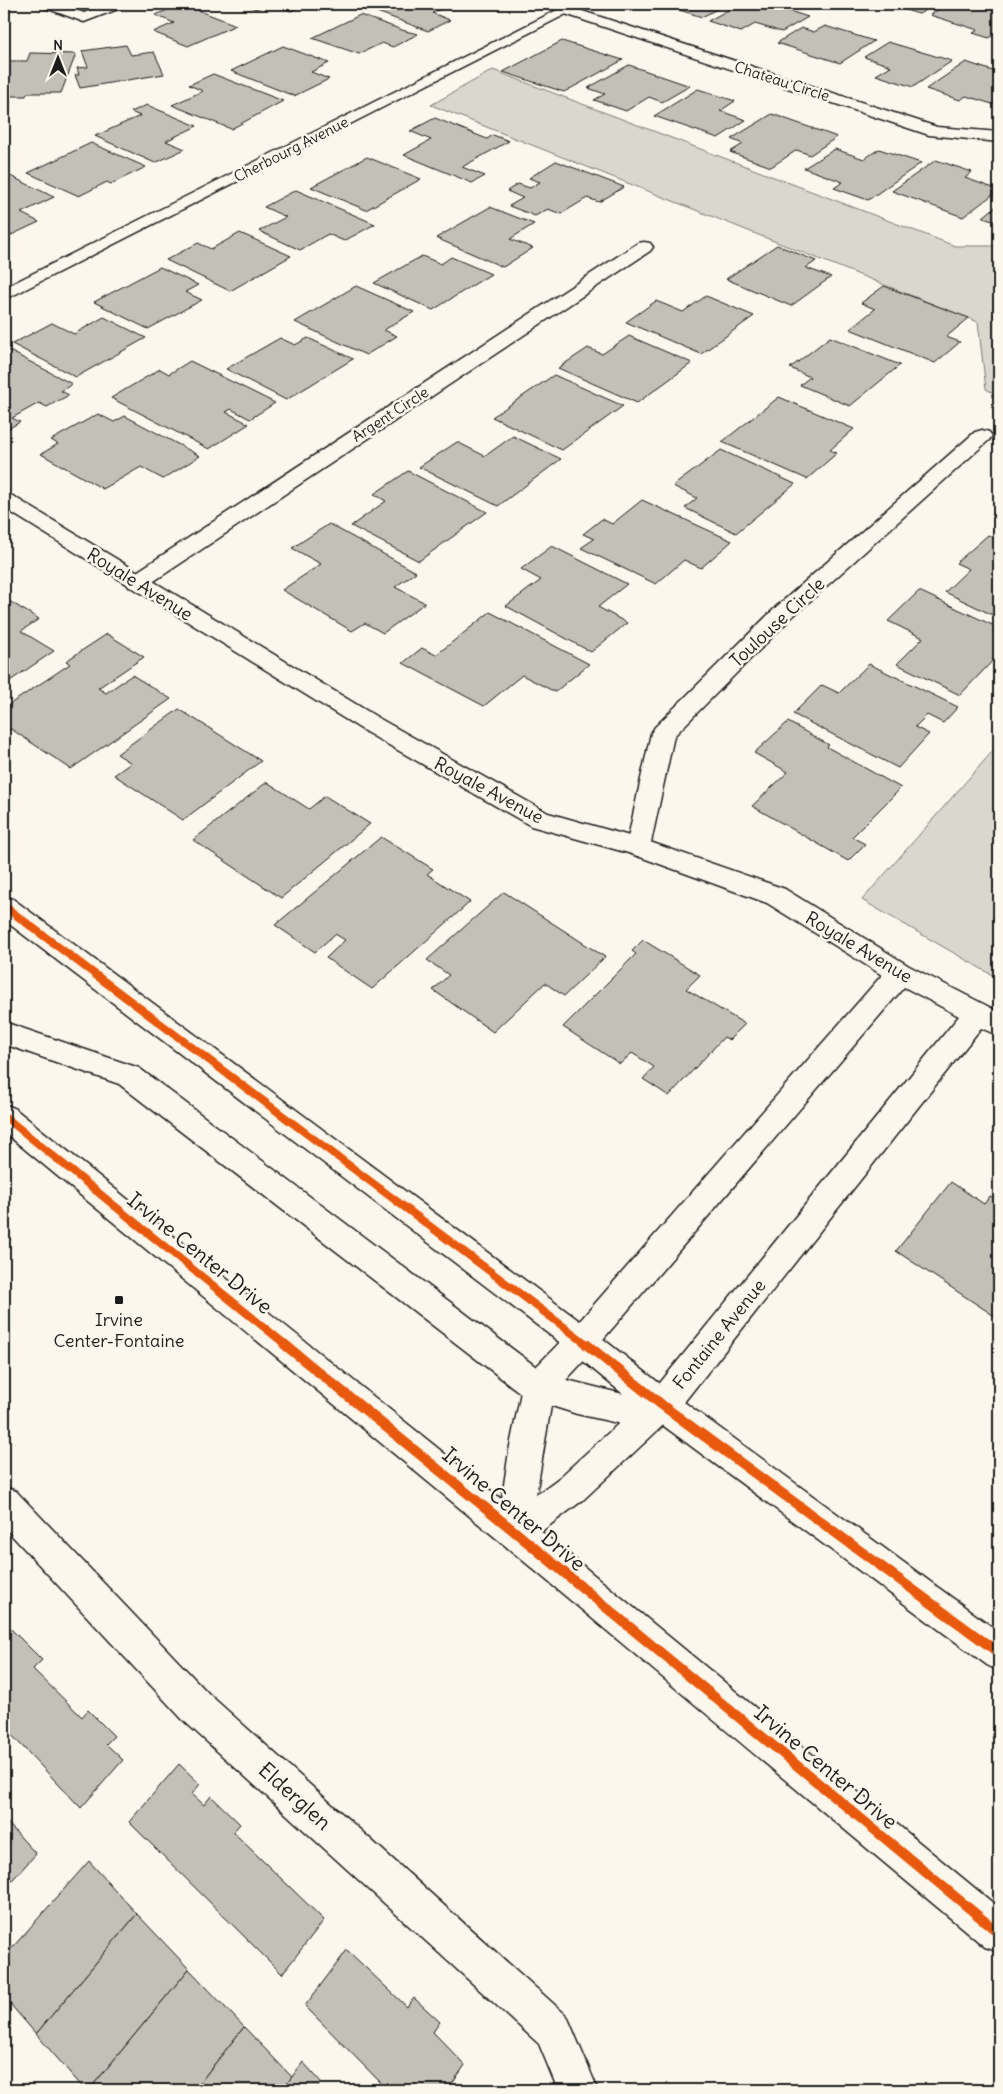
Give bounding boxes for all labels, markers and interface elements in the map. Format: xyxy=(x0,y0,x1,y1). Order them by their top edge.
north arrow xyxy=(32,32,82,82)
text: N xyxy=(53,36,63,54)
street label: Chateau Circle xyxy=(732,57,832,105)
street label: Cherbourg Avenue xyxy=(230,112,352,186)
street label: Argent Circle xyxy=(348,382,432,446)
street label: Royale Avenue xyxy=(83,542,197,626)
street label: Toulouse Circle xyxy=(725,572,829,672)
street label: Royale Avenue xyxy=(431,752,547,828)
street label: Royale Avenue xyxy=(802,906,916,988)
street label: Irvine Center Drive xyxy=(122,1186,278,1320)
street label: Fontaine Avenue xyxy=(668,1274,770,1394)
marker: Irvine Center-Fontaine xyxy=(113,1294,125,1306)
place label: Irvine Center-Fontaine xyxy=(53,1308,185,1352)
street label: Irvine Center Drive xyxy=(437,1441,591,1577)
street label: Irvine Center Drive xyxy=(749,1699,903,1835)
street label: Elderglen xyxy=(253,1756,337,1836)

